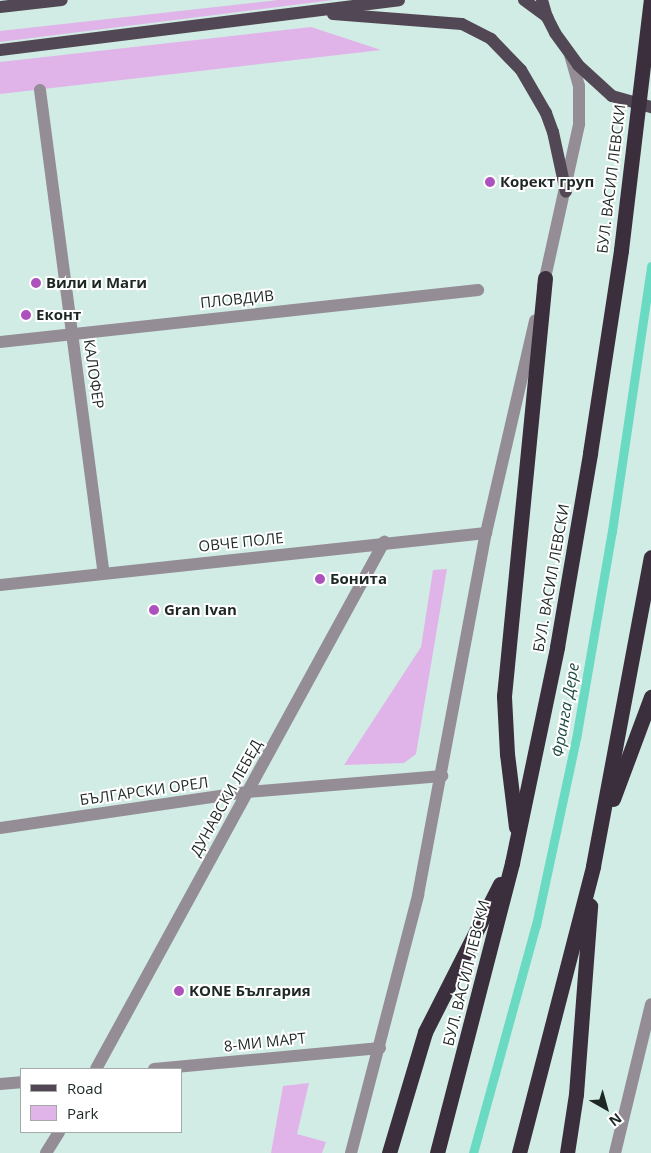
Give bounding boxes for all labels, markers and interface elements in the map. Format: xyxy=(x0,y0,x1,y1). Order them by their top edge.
street label: БУЛ. ВАСИЛ ЛЕВСКИ xyxy=(593,104,629,254)
place label: Корект груп xyxy=(500,173,594,191)
marker: Корект груп xyxy=(484,176,496,188)
place label: Вили и Маги xyxy=(46,274,147,292)
marker: Вили и Маги xyxy=(30,277,42,289)
street label: ПЛОВДИВ xyxy=(199,286,275,312)
place label: Еконт xyxy=(36,306,81,324)
marker: Еконт xyxy=(20,309,32,321)
street label: КАЛОФЕР xyxy=(80,338,108,410)
street label: БУЛ. ВАСИЛ ЛЕВСКИ xyxy=(529,503,573,653)
street label: ОВЧЕ ПОЛЕ xyxy=(198,529,284,555)
place label: Бонита xyxy=(330,570,387,588)
marker: Бонита xyxy=(314,573,326,585)
place label: Gran Ivan xyxy=(164,601,237,619)
marker: Gran Ivan xyxy=(148,604,160,616)
water label: Франга Дере xyxy=(547,661,583,759)
street label: ДУНАВСКИ ЛЕБЕД xyxy=(187,737,265,859)
street label: БЪЛГАРСКИ ОРЕЛ xyxy=(78,773,210,809)
street label: БУЛ. ВАСИЛ ЛЕВСКИ xyxy=(439,898,493,1048)
place label: KONE България xyxy=(189,982,311,1000)
marker: KONE България xyxy=(173,985,185,997)
street label: 8-МИ МАРТ xyxy=(223,1029,307,1055)
legend xyxy=(20,1068,182,1133)
text: Road xyxy=(67,1078,103,1098)
north arrow xyxy=(581,1083,631,1133)
text: Park xyxy=(67,1103,98,1123)
text: N xyxy=(605,1109,626,1131)

